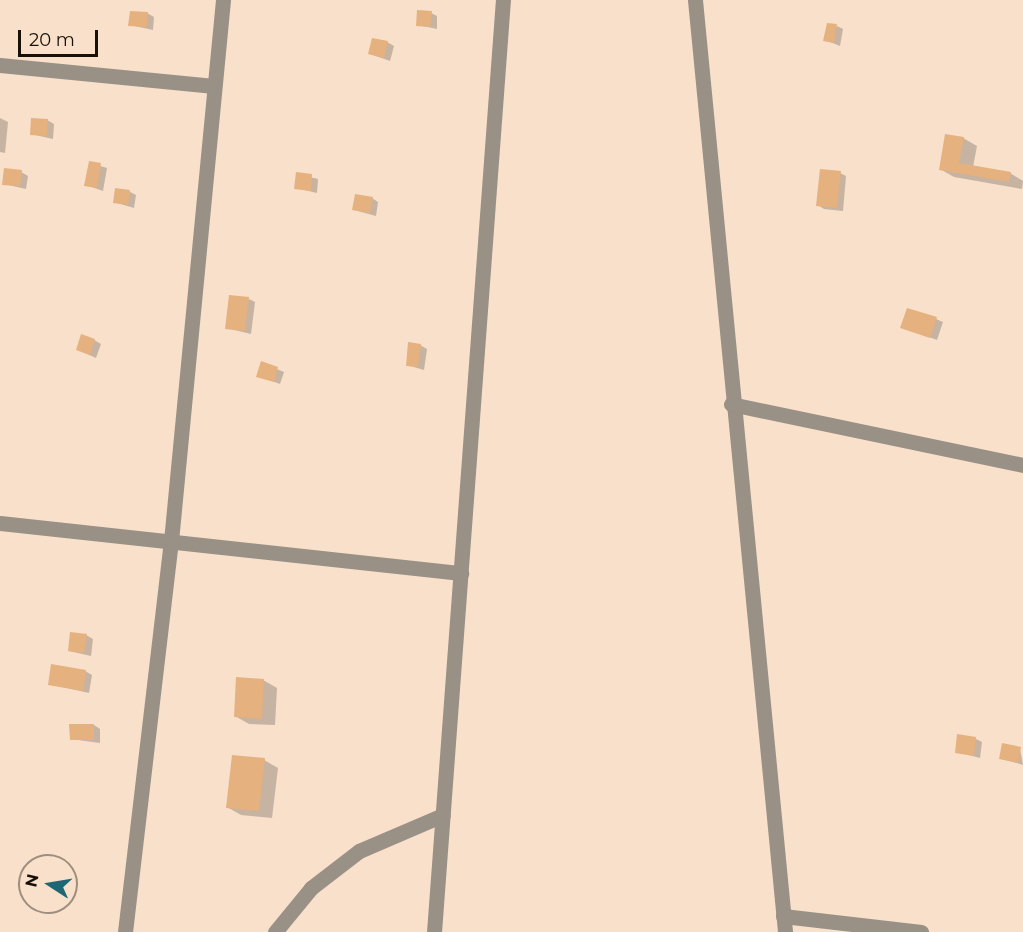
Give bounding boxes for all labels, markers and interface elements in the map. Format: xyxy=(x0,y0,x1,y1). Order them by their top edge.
scale bar xyxy=(21,18,100,56)
text: 20 m xyxy=(29,29,75,51)
north arrow xyxy=(18,854,78,914)
text: N xyxy=(21,872,42,889)

